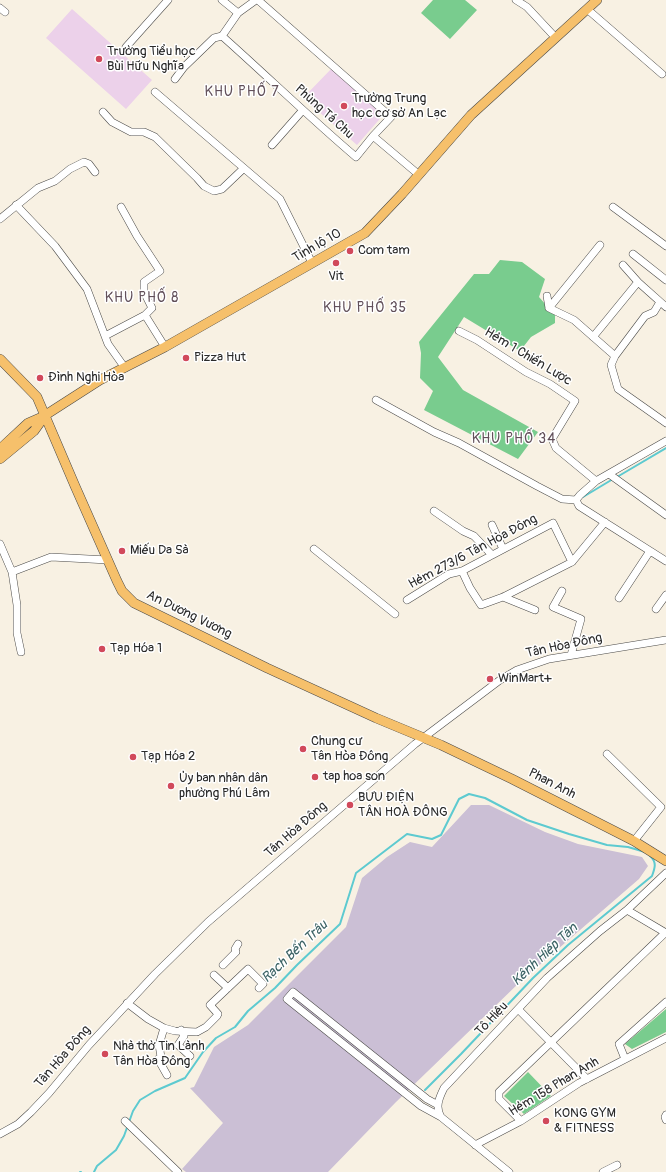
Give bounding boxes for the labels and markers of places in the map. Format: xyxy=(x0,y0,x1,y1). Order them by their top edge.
place label: Trường Tiểu học Bùi Hữu Nghĩa xyxy=(107,44,196,75)
marker: Trường Tiểu học Bùi Hữu Nghĩa xyxy=(94,54,104,64)
place label: Trường Trung học cơ sở An Lạc xyxy=(352,91,447,122)
marker: Trường Trung học cơ sở An Lạc xyxy=(339,101,349,111)
place label: Com tam xyxy=(358,243,410,259)
marker: Com tam xyxy=(345,246,355,256)
marker: Vit xyxy=(331,258,341,268)
place label: Vit xyxy=(328,269,344,285)
place label: Pizza Hut xyxy=(194,350,246,366)
marker: Pizza Hut xyxy=(181,353,191,363)
place label: Đình Nghi Hòa xyxy=(48,370,124,386)
marker: Đình Nghi Hòa xyxy=(35,373,45,383)
place label: Miếu Da Sà xyxy=(130,543,188,559)
marker: Miếu Da Sà xyxy=(117,546,127,556)
place label: Tạp Hóa 1 xyxy=(110,641,162,657)
marker: Tạp Hóa 1 xyxy=(97,644,107,654)
place label: WinMart+ xyxy=(498,671,551,687)
marker: WinMart+ xyxy=(485,674,495,684)
place label: Chung cư Tân Hòa Đông xyxy=(311,734,388,765)
marker: Chung cư Tân Hòa Đông xyxy=(298,744,308,754)
place label: Tạp Hóa 2 xyxy=(141,749,195,765)
marker: Tạp Hóa 2 xyxy=(128,752,138,762)
place label: tap hoa son xyxy=(323,769,385,785)
place label: Ủy ban nhân dân phường Phú Lâm xyxy=(179,771,270,802)
marker: tap hoa son xyxy=(310,772,320,782)
marker: Ủy ban nhân dân phường Phú Lâm xyxy=(166,781,176,791)
place label: BƯU ĐIỆN TÂN HOÀ ĐÔNG xyxy=(358,790,448,821)
marker: BƯU ĐIỆN TÂN HOÀ ĐÔNG xyxy=(345,800,355,810)
place label: Nhà thờ Tin Lành Tân Hòa Đông xyxy=(113,1039,204,1070)
marker: Nhà thờ Tin Lành Tân Hòa Đông xyxy=(100,1049,110,1059)
place label: KONG GYM & FITNESS xyxy=(554,1106,616,1137)
marker: KONG GYM & FITNESS xyxy=(541,1116,551,1126)

